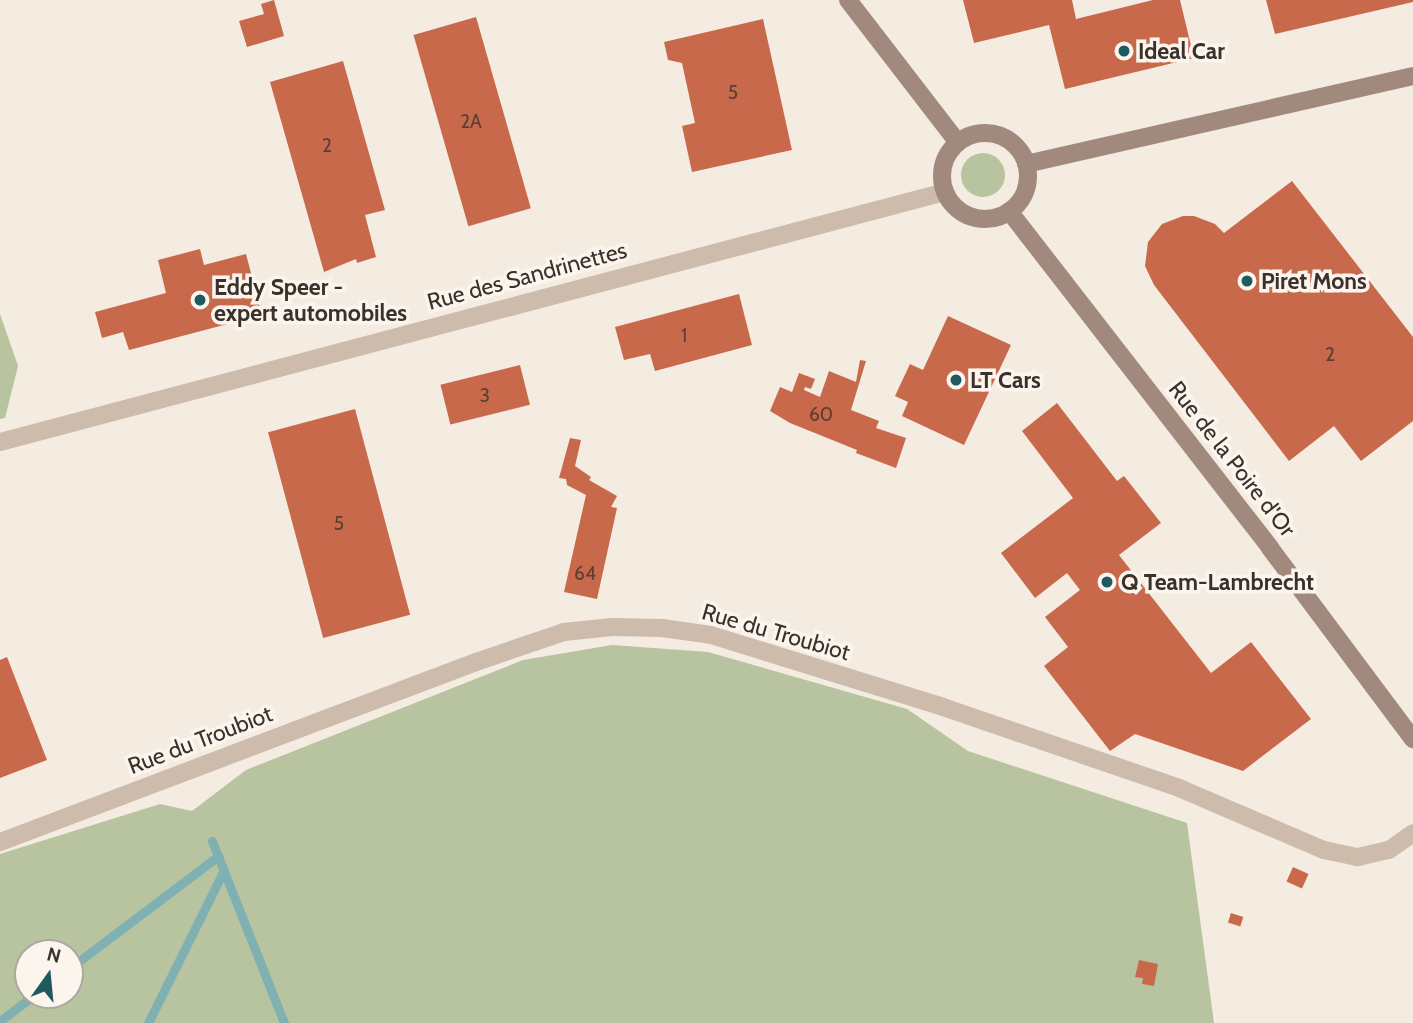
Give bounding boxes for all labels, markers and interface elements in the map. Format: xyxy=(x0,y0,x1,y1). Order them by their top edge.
place label: Ideal Car xyxy=(1138,37,1225,65)
marker: Ideal Car xyxy=(1116,43,1132,59)
house number: 5 xyxy=(728,82,738,104)
house number: 2A xyxy=(460,111,482,133)
house number: 2 xyxy=(322,135,332,157)
street label: Rue des Sandrinettes xyxy=(424,236,630,316)
place label: Piret Mons xyxy=(1261,267,1367,295)
place label: Eddy Speer - expert automobiles xyxy=(214,273,407,327)
marker: Piret Mons xyxy=(1239,273,1255,289)
marker: Eddy Speer - expert automobiles xyxy=(192,292,208,308)
house number: 1 xyxy=(681,325,687,347)
house number: 2 xyxy=(1325,344,1335,366)
place label: LT Cars xyxy=(970,366,1041,394)
marker: LT Cars xyxy=(948,372,964,388)
street label: Rue de la Poire d'Or xyxy=(1163,376,1301,542)
house number: 3 xyxy=(480,385,490,407)
house number: 60 xyxy=(809,404,833,426)
house number: 5 xyxy=(334,513,344,535)
house number: 64 xyxy=(574,563,596,585)
place label: Q Team-Lambrecht xyxy=(1121,568,1314,596)
marker: Q Team-Lambrecht xyxy=(1099,574,1115,590)
street label: Rue du Troubiot xyxy=(699,598,853,666)
street label: Rue du Troubiot xyxy=(124,700,276,780)
north arrow xyxy=(14,939,84,1009)
text: N xyxy=(45,942,64,968)

